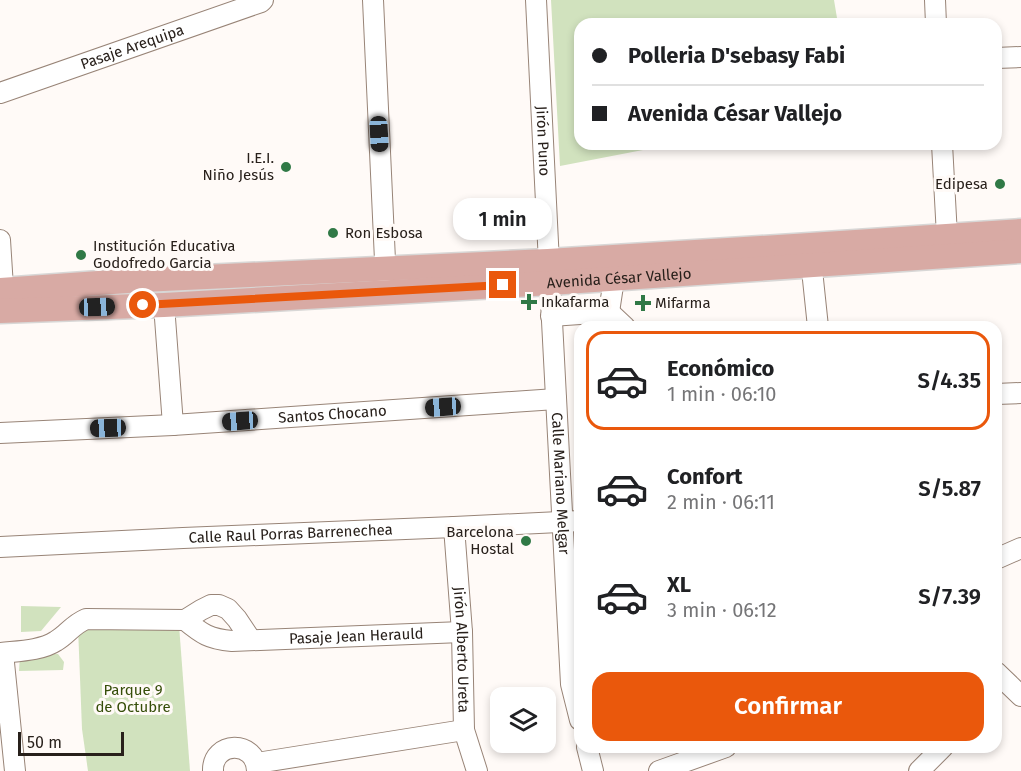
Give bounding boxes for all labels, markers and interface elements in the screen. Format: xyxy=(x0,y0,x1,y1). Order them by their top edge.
street label: Pasaje Arequipa xyxy=(78,21,186,73)
text: Polleria D'sebasy Fabi xyxy=(628,42,845,69)
text: Avenida César Vallejo xyxy=(628,100,842,127)
street label: Jirón Puno xyxy=(532,105,554,176)
car xyxy=(369,116,389,152)
place label: I.E.I. Niño Jesús xyxy=(203,149,274,184)
marker: I.E.I. Niño Jesús xyxy=(279,160,293,174)
place label: Edipesa xyxy=(935,175,988,193)
marker: Edipesa xyxy=(993,177,1007,191)
callout: 1 min xyxy=(454,198,552,240)
text: 1 min xyxy=(478,207,527,231)
place label: Ron Esbosa xyxy=(345,224,423,242)
marker: Ron Esbosa xyxy=(326,226,340,240)
place label: Institución Educativa Godofredo Garcia xyxy=(93,237,236,272)
marker: Institución Educativa Godofredo Garcia xyxy=(74,248,88,262)
street label: Avenida César Vallejo xyxy=(546,264,692,292)
route end xyxy=(489,271,516,298)
route start xyxy=(129,291,156,318)
place label: Inkafarma xyxy=(541,293,610,311)
place label: Mifarma xyxy=(655,294,711,312)
marker: Inkafarma xyxy=(522,295,536,309)
marker: Mifarma xyxy=(636,296,650,310)
car xyxy=(79,297,115,317)
icon: car xyxy=(595,354,649,408)
text: Económico xyxy=(667,355,774,382)
text: S/4.35 xyxy=(917,367,981,394)
text: 1 min · 06:10 xyxy=(667,382,777,406)
car xyxy=(424,397,462,417)
street label: Santos Chocano xyxy=(278,402,387,427)
car xyxy=(221,411,259,431)
street label: Calle Mariano Melgar xyxy=(548,412,573,555)
car xyxy=(90,418,126,438)
icon: car xyxy=(595,462,649,516)
text: Confort xyxy=(667,463,743,490)
text: S/5.87 xyxy=(918,475,981,502)
text: 2 min · 06:11 xyxy=(667,490,775,514)
street label: Calle Raul Porras Barrenechea xyxy=(188,520,393,547)
place label: Barcelona Hostal xyxy=(446,523,515,558)
marker: Barcelona Hostal xyxy=(519,534,533,548)
icon: car xyxy=(595,570,649,624)
text: XL xyxy=(667,571,691,598)
text: S/7.39 xyxy=(918,583,981,610)
street label: Jirón Alberto Ureta xyxy=(450,586,473,713)
text: 3 min · 06:12 xyxy=(667,598,777,622)
street label: Pasaje Jean Herauld xyxy=(289,625,424,648)
button: Confirmar xyxy=(592,672,984,741)
park label: Parque 9 de Octubre xyxy=(95,681,171,716)
map controls xyxy=(490,687,556,753)
button: layers xyxy=(490,687,556,753)
scale bar xyxy=(18,729,124,756)
text: 50 m xyxy=(27,733,62,752)

